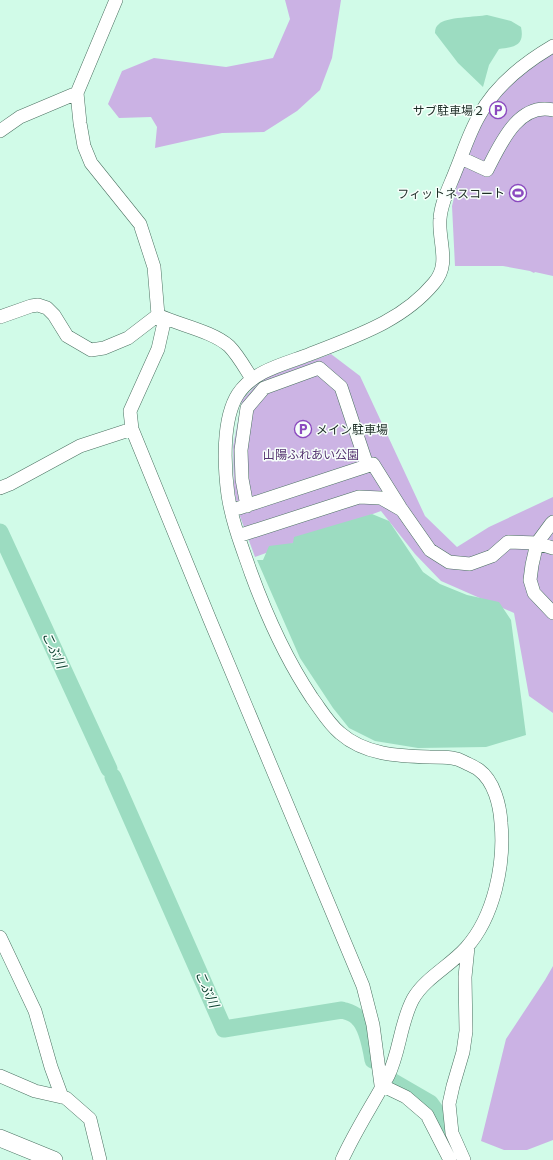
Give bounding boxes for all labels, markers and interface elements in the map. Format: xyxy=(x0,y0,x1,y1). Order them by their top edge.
parking icon: サブ駐車場２ xyxy=(488,100,508,120)
place label: サブ駐車場２ xyxy=(413,103,485,118)
sports icon: フィットネスコート xyxy=(508,183,528,203)
place label: フィットネスコート xyxy=(397,186,505,201)
parking icon: メイン駐車場 xyxy=(293,419,313,439)
place label: メイン駐車場 xyxy=(316,422,388,437)
park label: 山陽ふれあい公園 xyxy=(263,447,359,462)
water label: こぶ川 xyxy=(38,629,71,673)
water label: こぶ川 xyxy=(191,968,224,1012)

